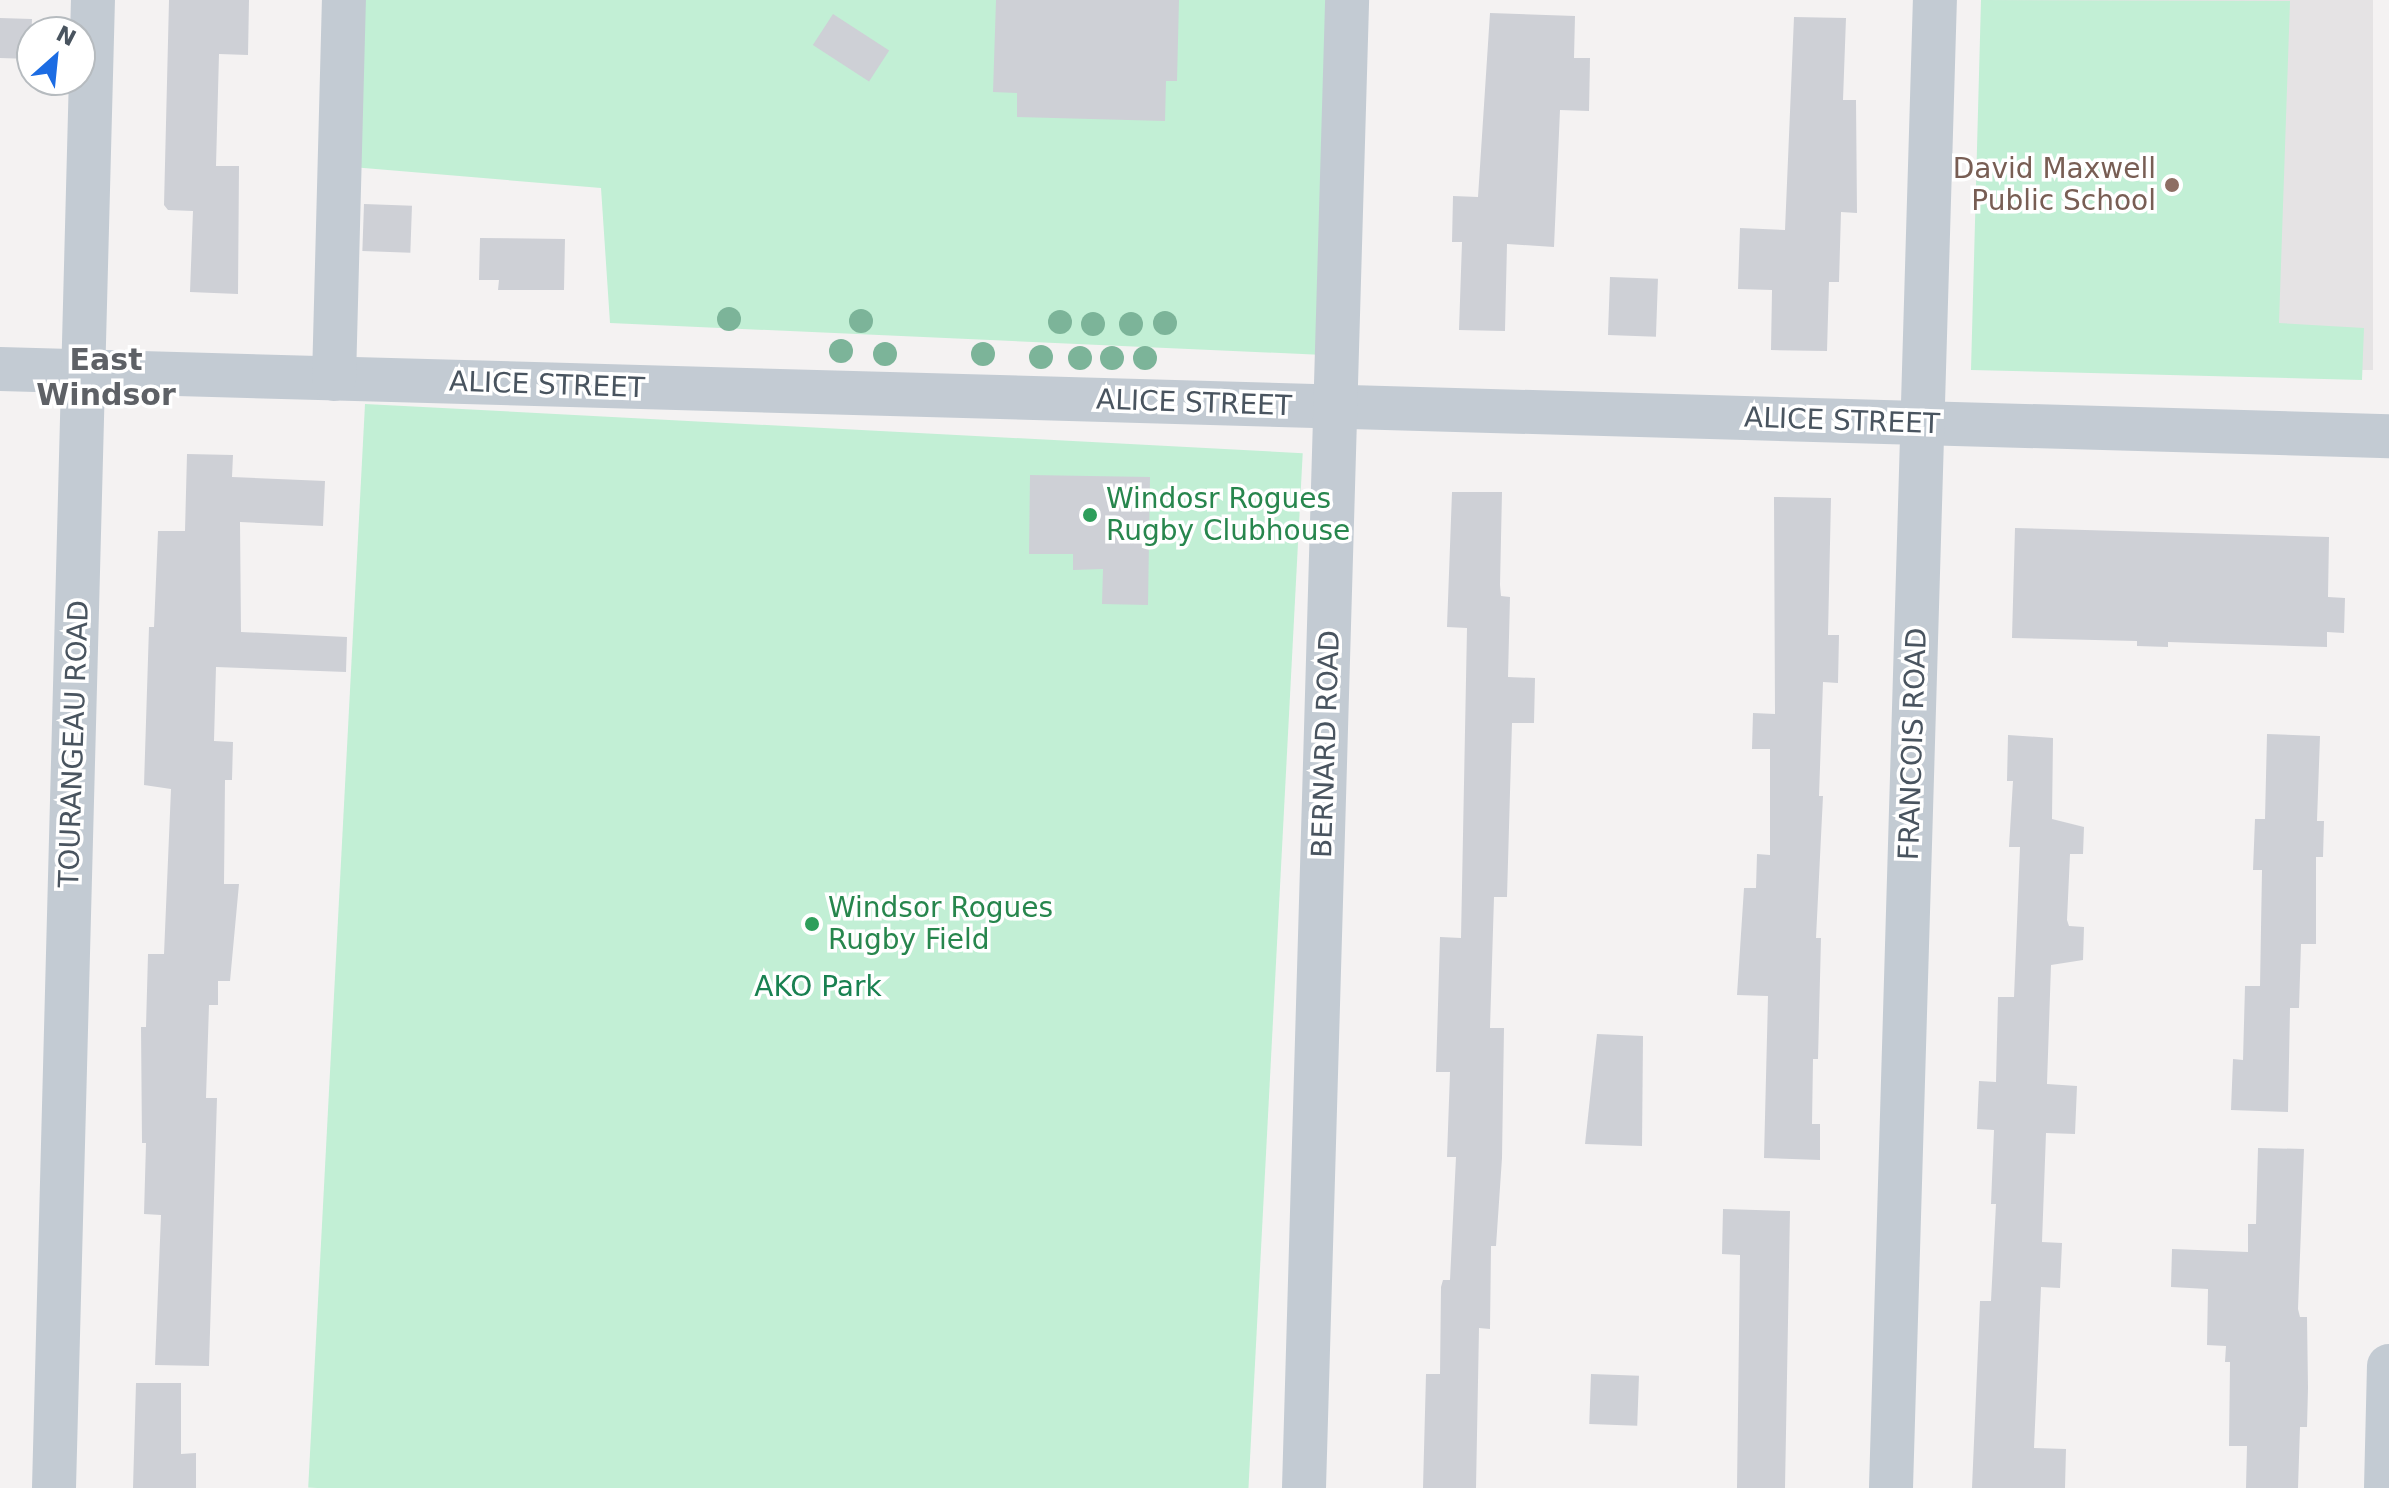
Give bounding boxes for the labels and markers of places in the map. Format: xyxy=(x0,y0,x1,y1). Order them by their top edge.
place label: David Maxwell Public School xyxy=(1953,152,2156,218)
marker: David Maxwell Public School xyxy=(2163,176,2181,194)
place label: Windosr Rogues Rugby Clubhouse xyxy=(1106,482,1350,548)
marker: Windosr Rogues Rugby Clubhouse xyxy=(1081,506,1099,524)
place label: Windsor Rogues Rugby Field xyxy=(828,891,1053,957)
marker: Windsor Rogues Rugby Field xyxy=(803,915,821,933)

